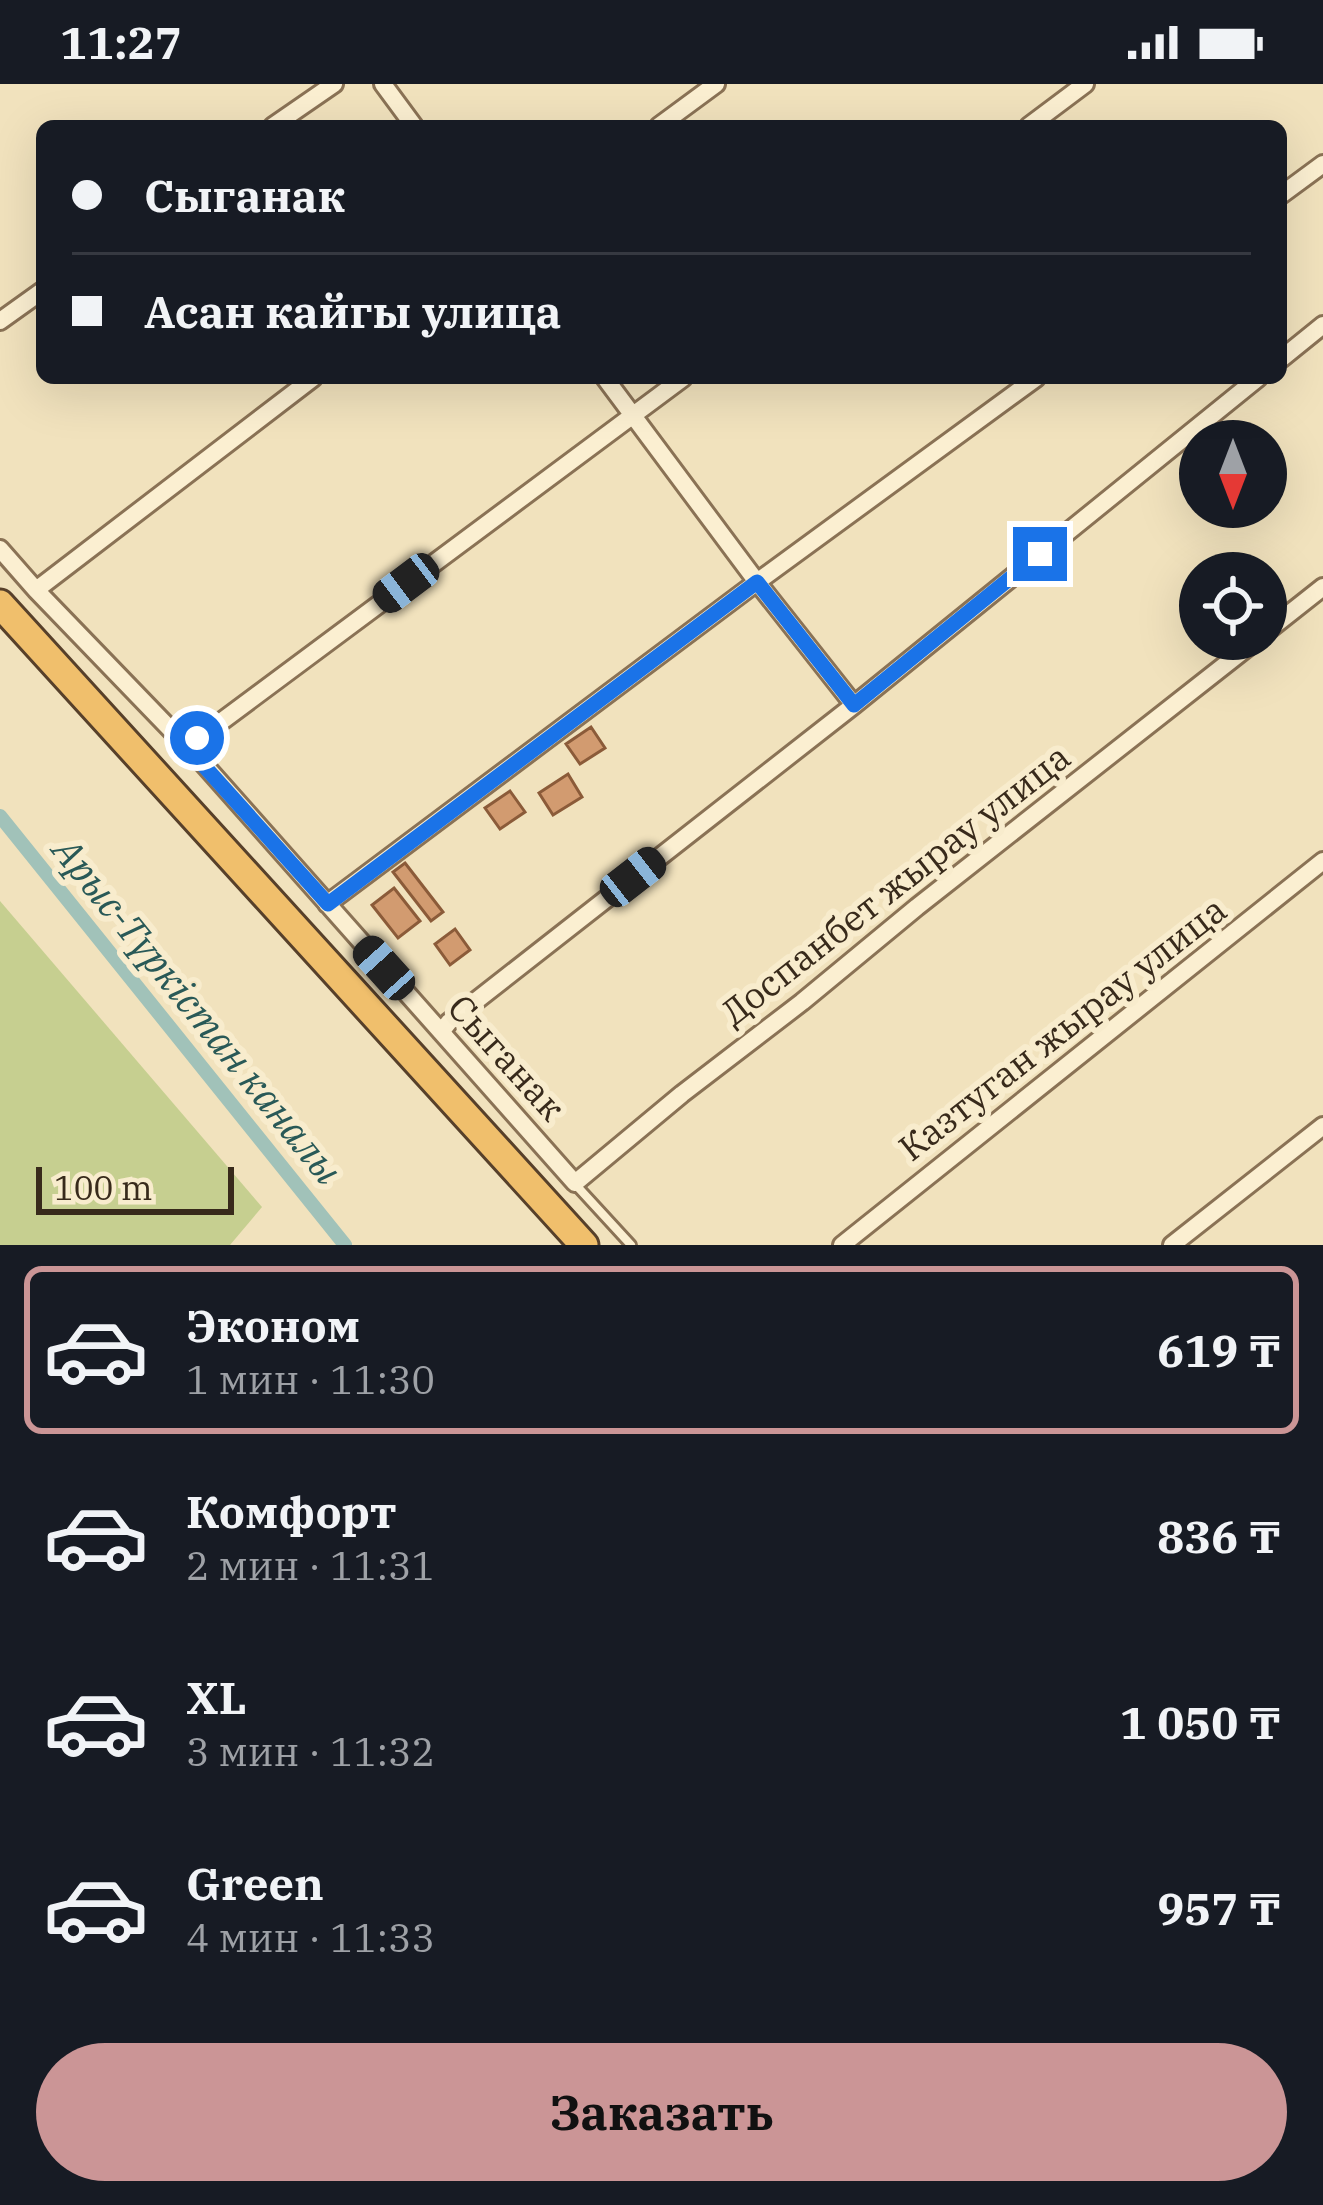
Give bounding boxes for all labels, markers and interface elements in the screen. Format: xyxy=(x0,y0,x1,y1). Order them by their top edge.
text: 11:27 xyxy=(60,13,182,71)
text: Сыганак xyxy=(144,166,345,224)
text: Асан кайгы улица xyxy=(144,282,561,340)
north arrow xyxy=(1179,420,1287,528)
map controls xyxy=(1179,420,1287,660)
route end xyxy=(1013,527,1067,581)
car xyxy=(366,547,446,619)
button: locate xyxy=(1179,552,1287,660)
route start xyxy=(170,711,224,765)
street label: Доспанбет жырау улица xyxy=(711,733,1079,1035)
water label: Арыс-Түркістан каналы xyxy=(40,823,354,1194)
car xyxy=(594,841,672,913)
street label: Казтуган жырау улица xyxy=(889,885,1235,1171)
car xyxy=(347,929,421,1007)
street label: Сыганак xyxy=(438,984,576,1130)
scale bar xyxy=(36,1161,234,1214)
text: 100 m xyxy=(54,1166,153,1209)
icon: car xyxy=(42,1296,150,1404)
text: Эконом xyxy=(186,1296,360,1354)
text: 619 ₸ xyxy=(1157,1321,1281,1379)
text: 1 мин · 11:30 xyxy=(186,1354,435,1405)
icon: car xyxy=(42,1482,150,1590)
text: Комфорт xyxy=(186,1482,397,1540)
text: 836 ₸ xyxy=(1157,1507,1281,1565)
text: 2 мин · 11:31 xyxy=(186,1540,435,1591)
icon: car xyxy=(42,1668,150,1776)
text: XL xyxy=(186,1668,247,1726)
text: 1 050 ₸ xyxy=(1120,1693,1281,1751)
text: 3 мин · 11:32 xyxy=(186,1726,435,1777)
icon: car xyxy=(42,1854,150,1962)
text: Green xyxy=(186,1854,324,1912)
text: 957 ₸ xyxy=(1157,1879,1281,1937)
text: 4 мин · 11:33 xyxy=(186,1912,435,1963)
button: Заказать xyxy=(36,2043,1287,2181)

